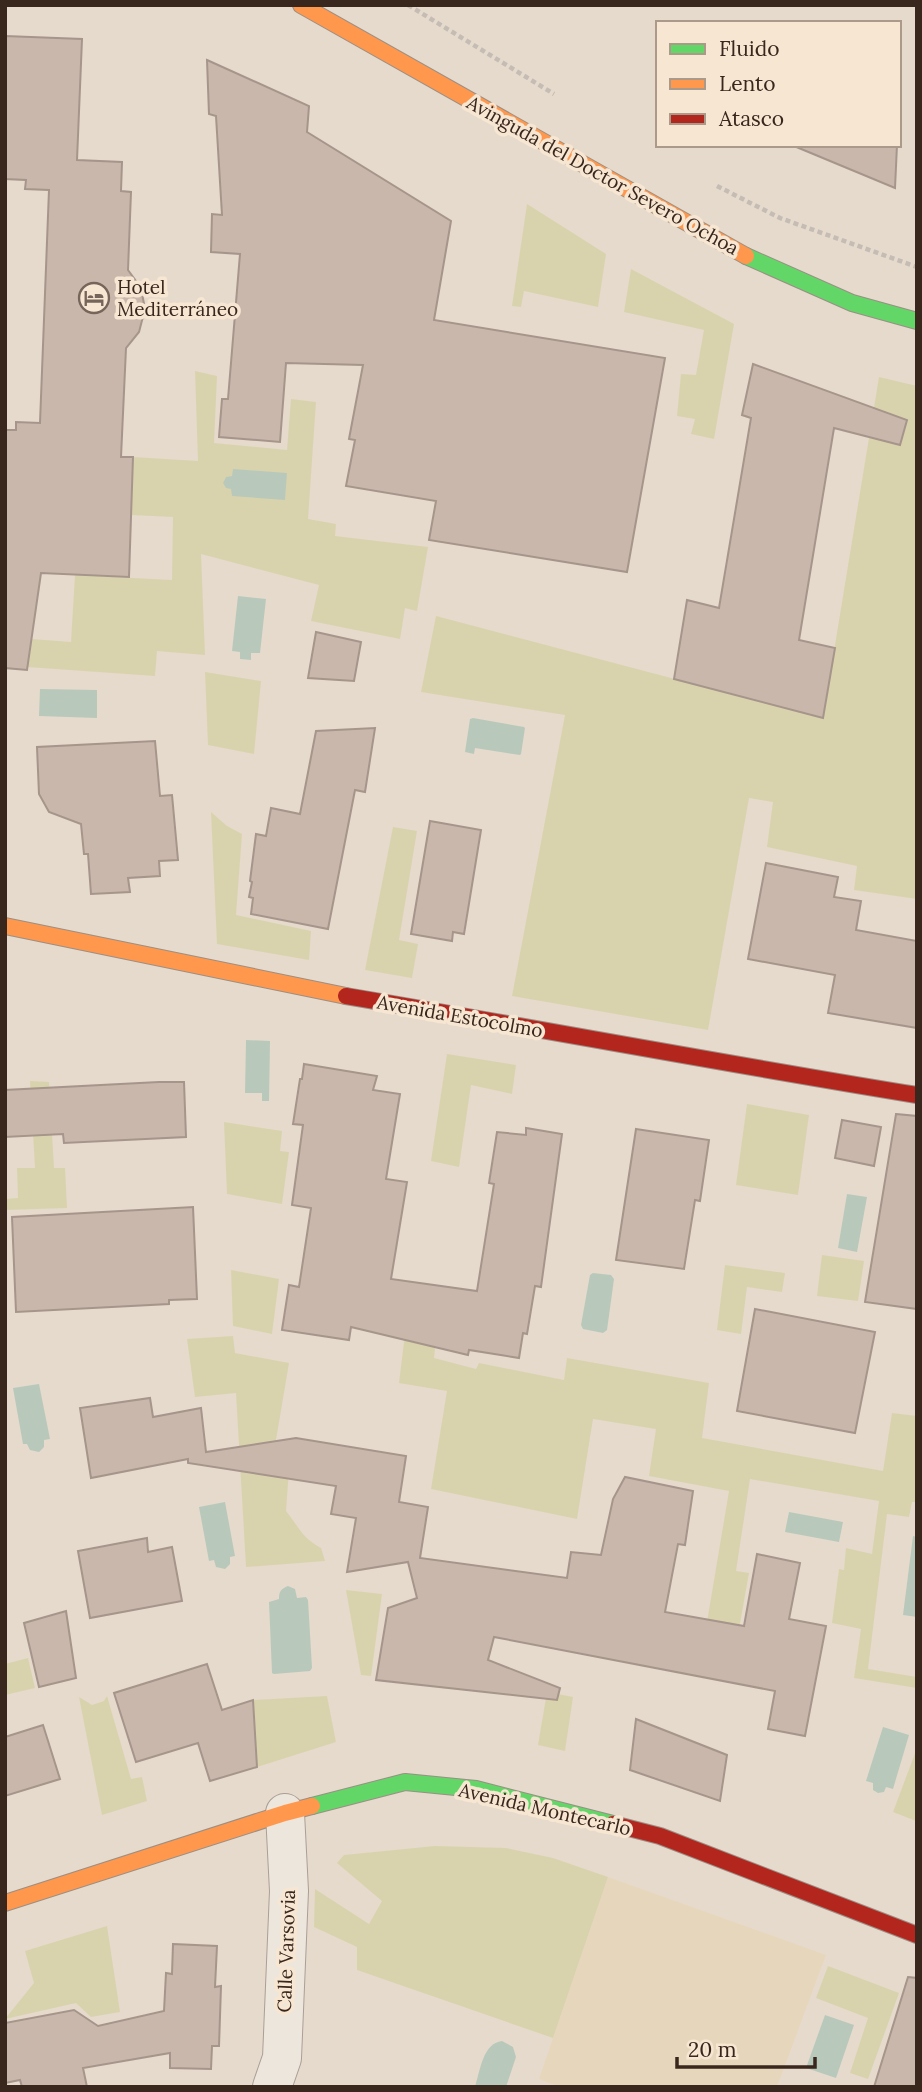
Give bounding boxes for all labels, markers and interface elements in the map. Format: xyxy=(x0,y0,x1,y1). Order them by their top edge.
legend xyxy=(656,21,901,147)
text: Fluido xyxy=(719,35,780,62)
text: Lento xyxy=(719,70,776,97)
street label: Avinguda del Doctor Severo Ochoa xyxy=(462,90,743,260)
text: Atasco xyxy=(718,105,784,132)
place label: Hotel Mediterráneo xyxy=(117,275,238,321)
hotel icon: Hotel Mediterráneo xyxy=(77,281,111,315)
street label: Avenida Estocolmo xyxy=(374,989,545,1042)
street label: Avenida Montecarlo xyxy=(456,1777,633,1840)
street label: Calle Varsovia xyxy=(272,1889,300,2013)
scale bar xyxy=(677,2025,815,2070)
text: 20 m xyxy=(688,2036,737,2063)

